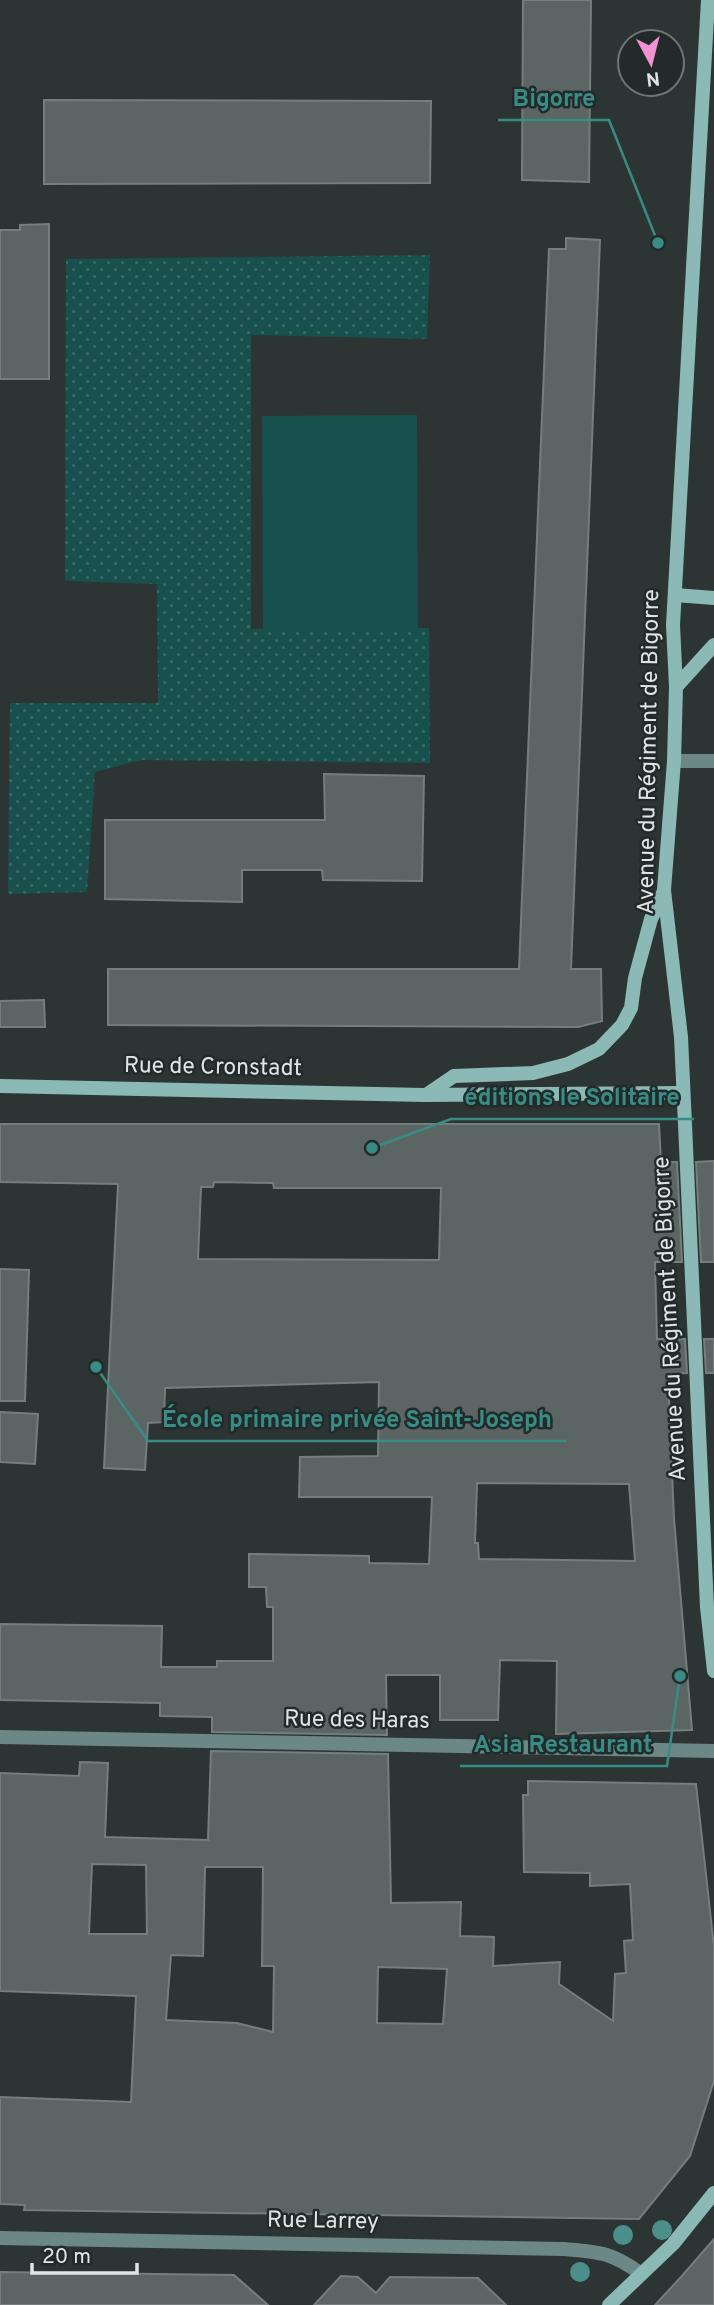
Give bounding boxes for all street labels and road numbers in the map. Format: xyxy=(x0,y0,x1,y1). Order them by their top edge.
street label: Avenue du Régiment de Bigorre xyxy=(633,589,667,915)
street label: Rue de Cronstadt xyxy=(124,1052,302,1084)
street label: Avenue du Régiment de Bigorre xyxy=(648,1156,694,1482)
street label: Rue des Haras xyxy=(284,1705,430,1737)
street label: Rue Larrey xyxy=(267,2207,379,2237)

